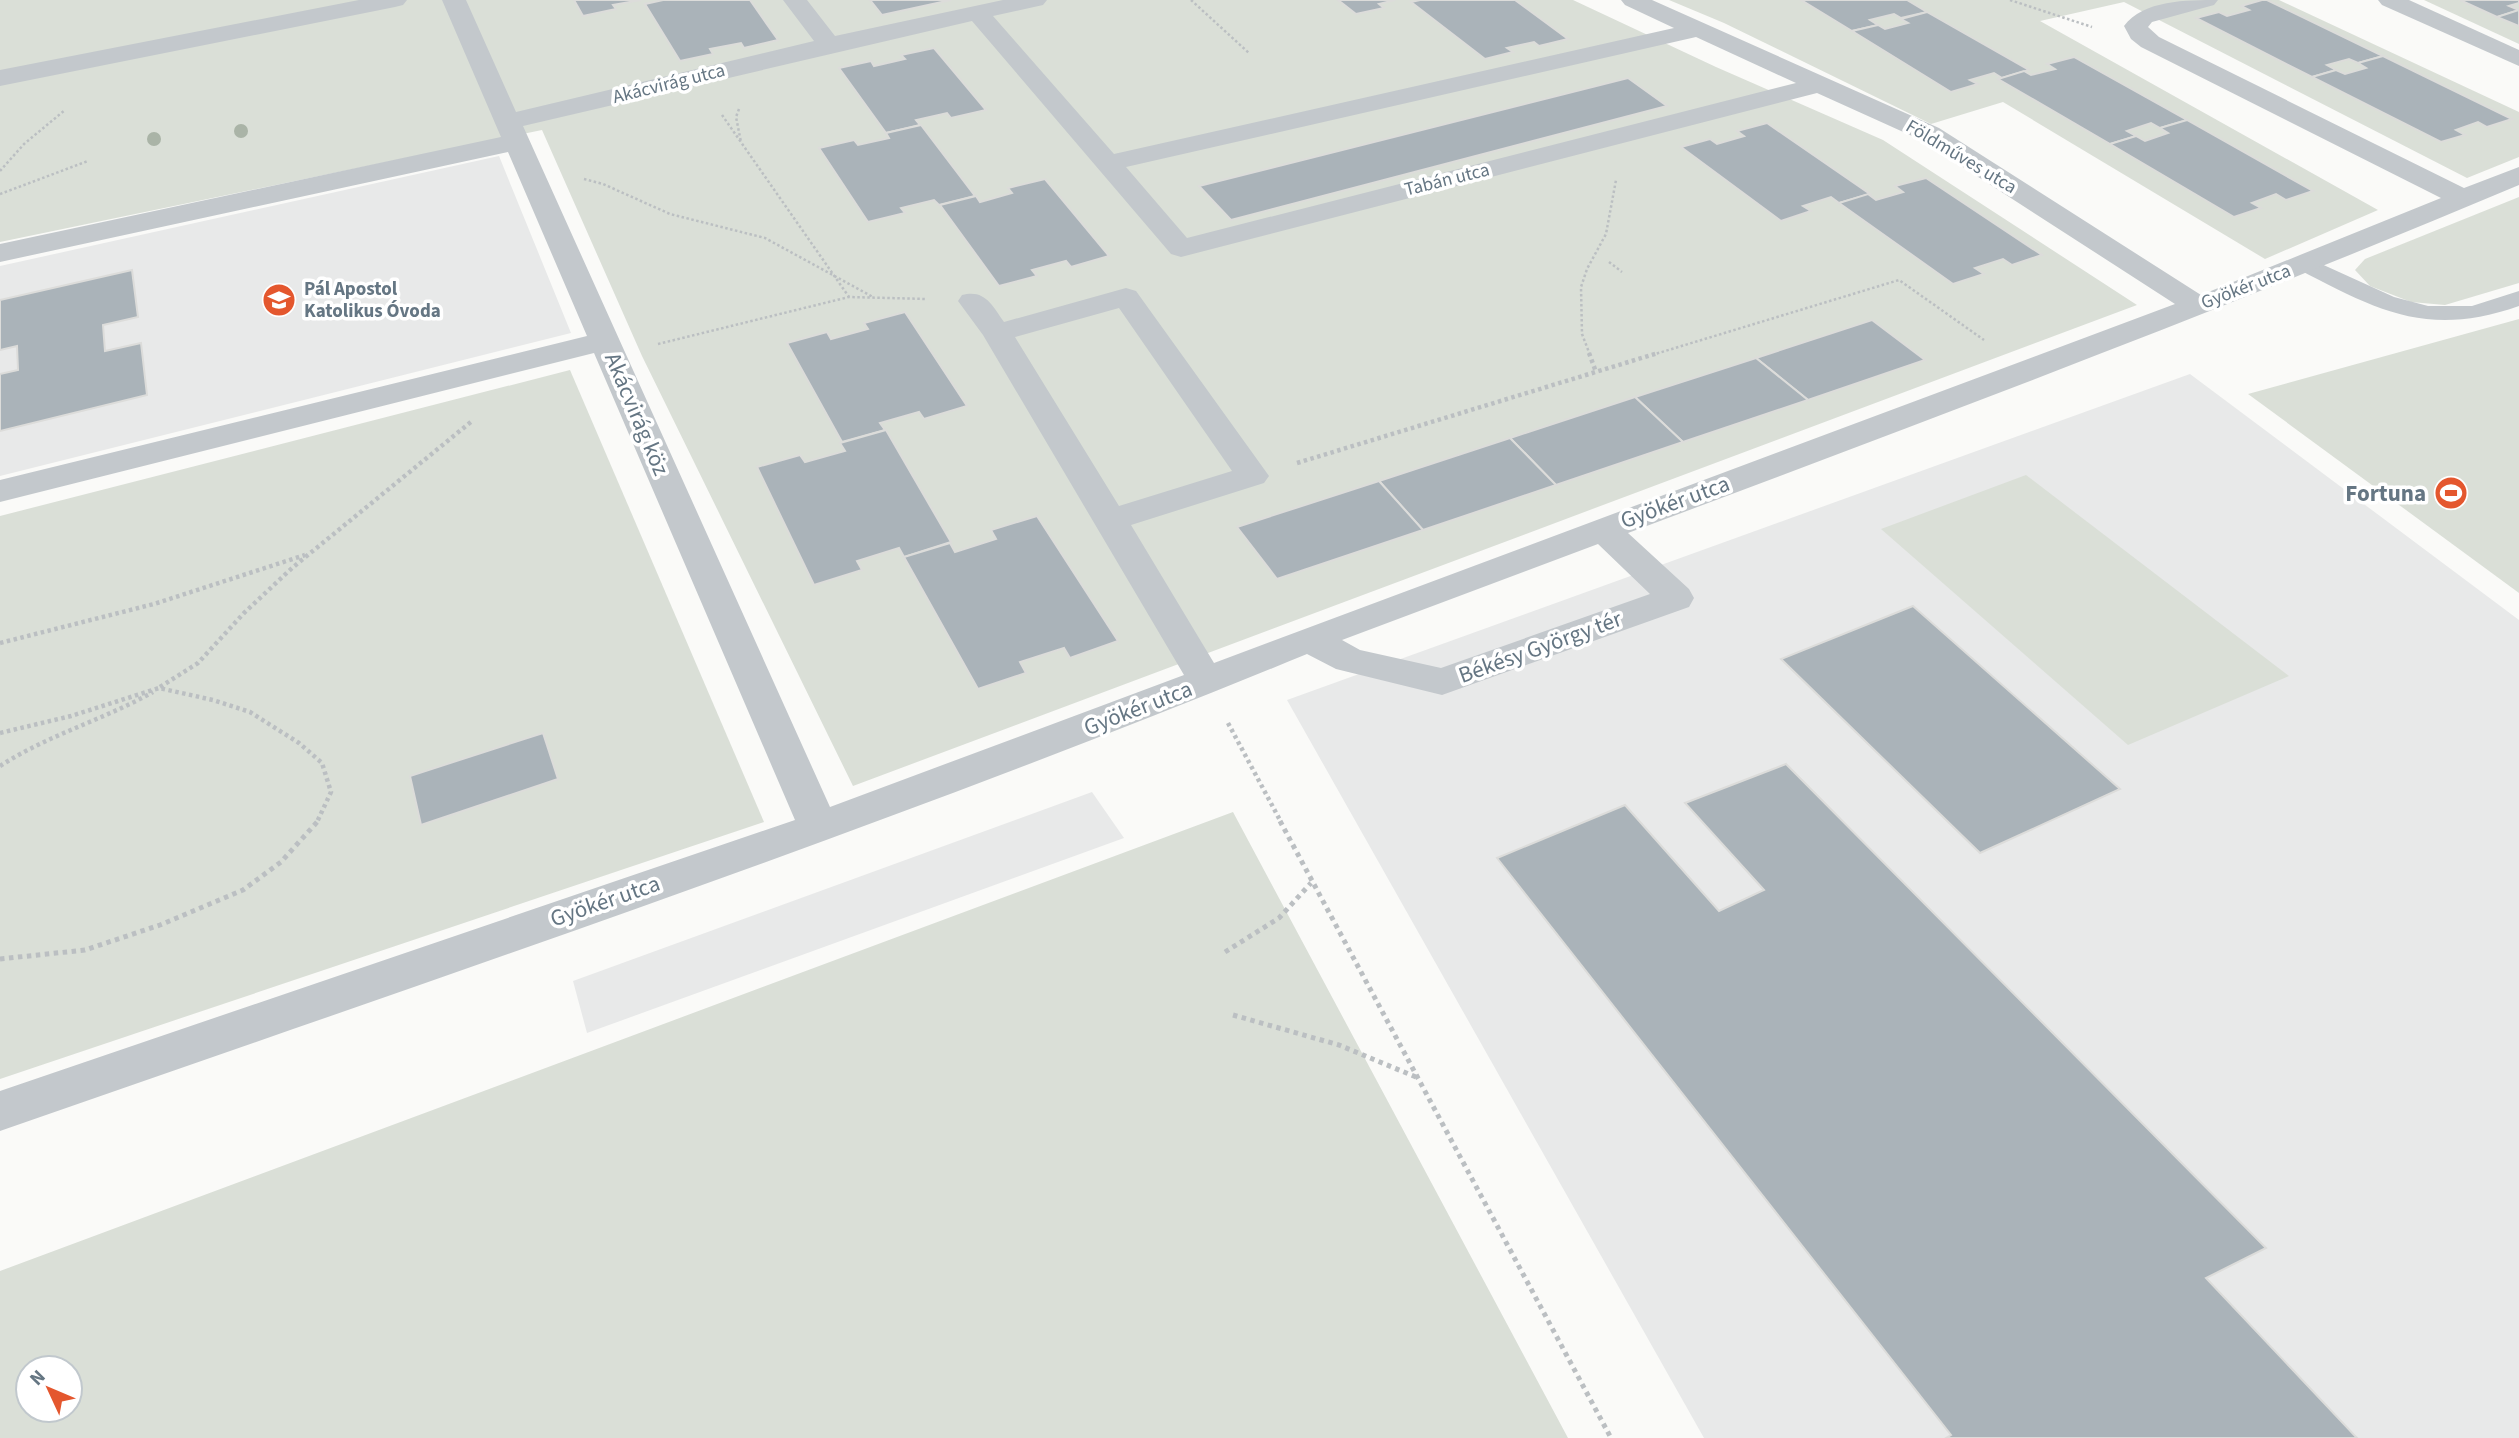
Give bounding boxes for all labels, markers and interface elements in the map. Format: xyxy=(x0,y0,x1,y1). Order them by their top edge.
street label: Akácvirág utca xyxy=(610,57,728,111)
street label: Földműves utca xyxy=(1900,113,2022,201)
street label: Tabán utca xyxy=(1402,156,1492,204)
street label: Gyökér utca xyxy=(2197,258,2295,316)
place label: Pál Apostol Katolikus Óvoda xyxy=(304,276,441,325)
school or university icon: Pál Apostol Katolikus Óvoda xyxy=(260,281,298,319)
street label: Akácvirág köz xyxy=(596,347,678,481)
street label: Gyökér utca xyxy=(1616,467,1734,537)
sports icon: Fortuna xyxy=(2432,474,2470,512)
place label: Fortuna xyxy=(2345,477,2426,510)
street label: Békésy György tér xyxy=(1454,602,1627,692)
street label: Gyökér utca xyxy=(1079,672,1197,744)
street label: Gyökér utca xyxy=(546,867,664,935)
north arrow xyxy=(14,1354,84,1424)
text: N xyxy=(24,1364,52,1392)

